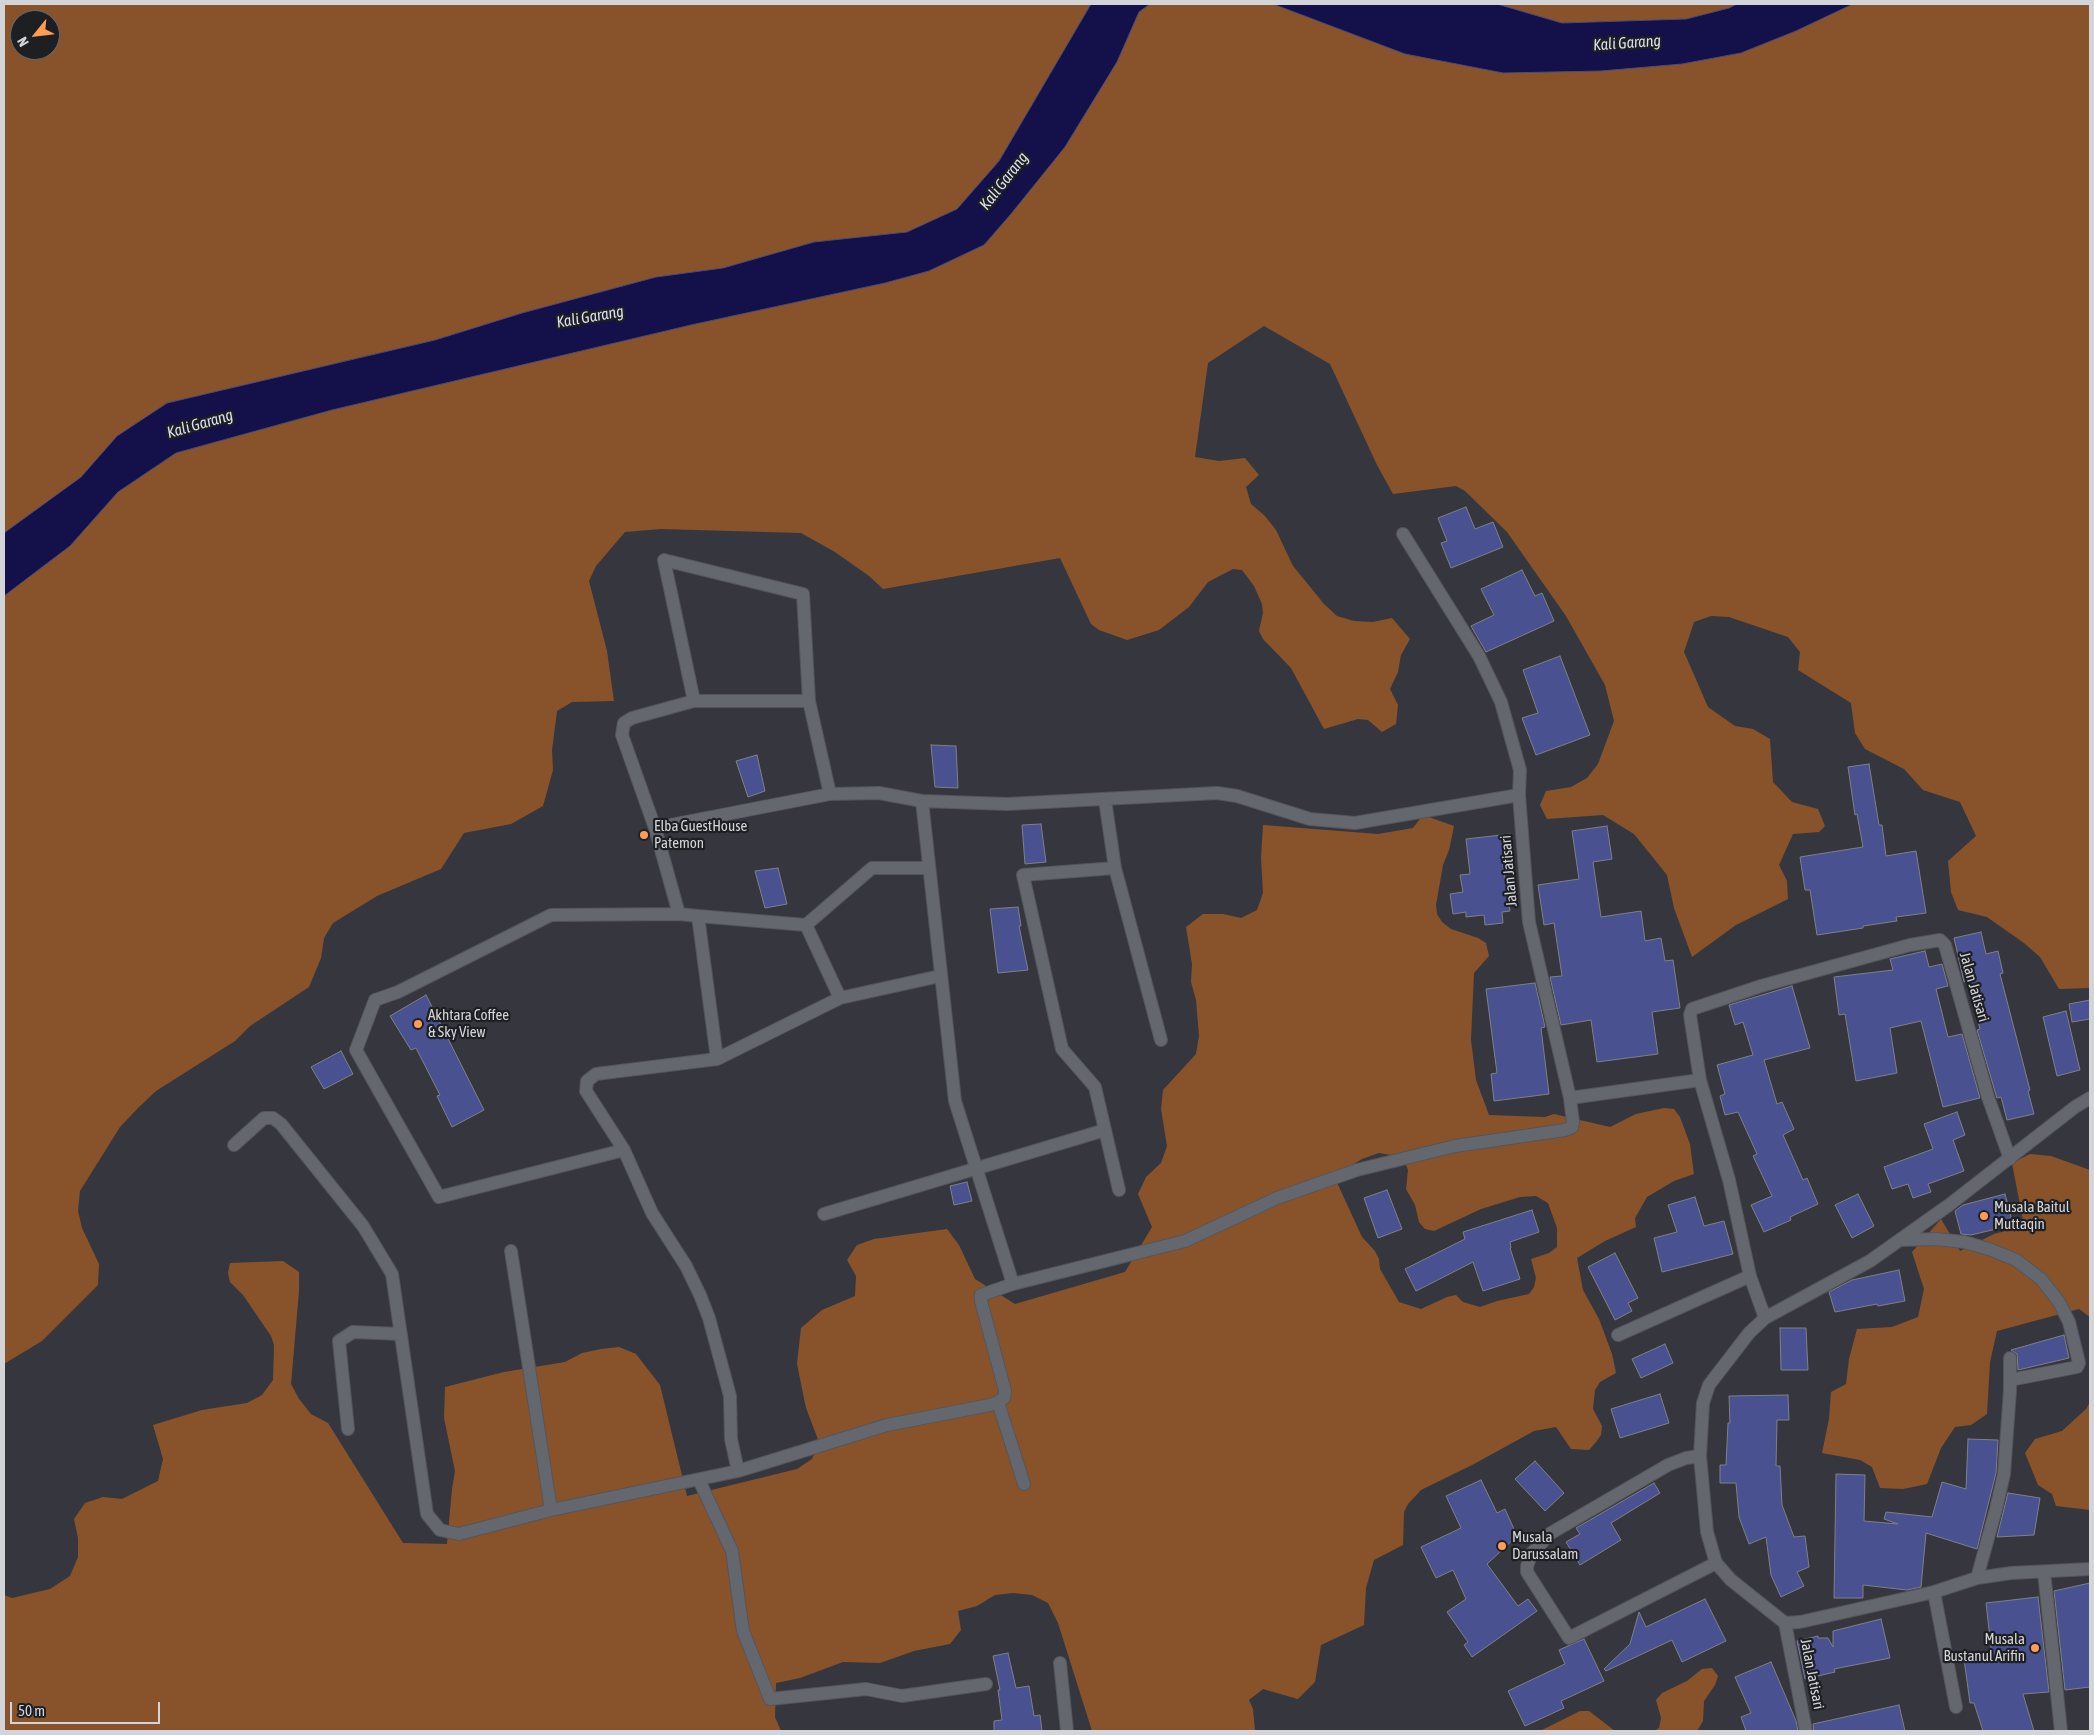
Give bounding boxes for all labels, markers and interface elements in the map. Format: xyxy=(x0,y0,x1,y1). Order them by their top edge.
north arrow xyxy=(10,10,60,60)
water label: Kali Garang xyxy=(1592,31,1662,55)
text: N xyxy=(14,34,32,49)
water label: Kali Garang xyxy=(976,148,1032,214)
water label: Kali Garang xyxy=(555,302,625,332)
water label: Kali Garang xyxy=(165,405,235,443)
place label: Elba GuestHouse Patemon xyxy=(654,817,747,852)
marker: Elba GuestHouse Patemon xyxy=(638,829,650,841)
street label: Jalan Jatisari xyxy=(1497,834,1521,908)
street label: Jalan Jatisari xyxy=(1955,950,1993,1024)
place label: Akhtara Coffee & Sky View xyxy=(428,1006,509,1041)
marker: Akhtara Coffee & Sky View xyxy=(412,1018,424,1030)
place label: Musala Baitul Muttaqin xyxy=(1994,1198,2070,1233)
marker: Musala Baitul Muttaqin xyxy=(1978,1210,1990,1222)
place label: Musala Darussalam xyxy=(1512,1528,1578,1563)
marker: Musala Darussalam xyxy=(1496,1540,1508,1552)
place label: Musala Bustanul Arifin xyxy=(1943,1630,2025,1665)
street label: Jalan Jatisari xyxy=(1796,1637,1828,1711)
marker: Musala Bustanul Arifin xyxy=(2029,1642,2041,1654)
scale bar xyxy=(12,1692,162,1724)
text: 50 m xyxy=(18,1702,45,1719)

